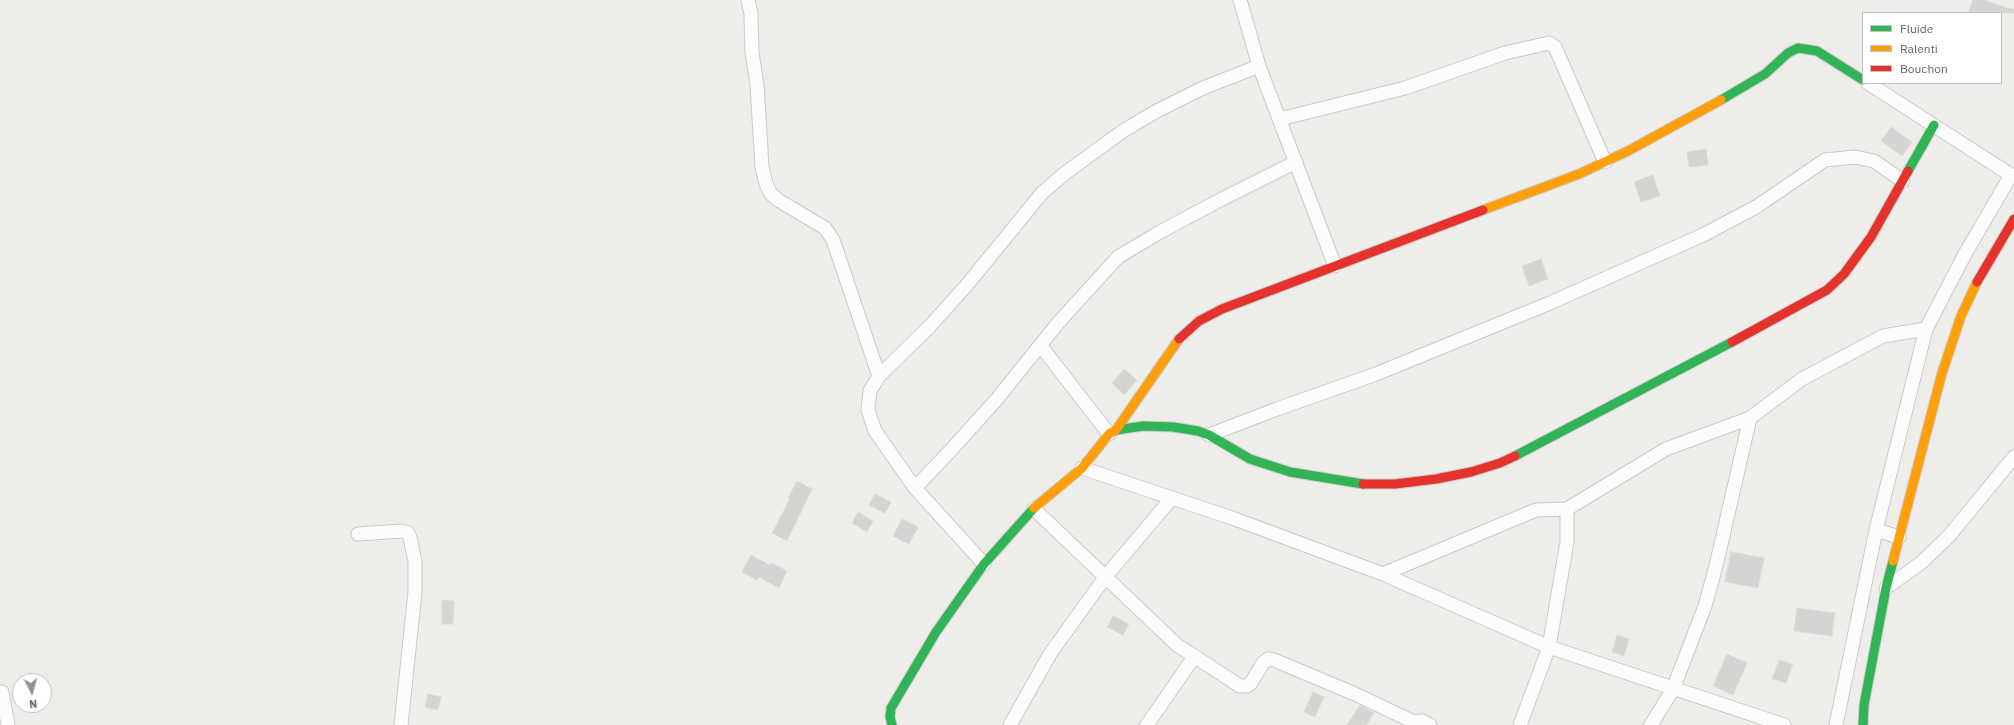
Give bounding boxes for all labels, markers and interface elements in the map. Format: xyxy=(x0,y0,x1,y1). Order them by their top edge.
legend xyxy=(1862,12,2002,84)
text: Fluide xyxy=(1900,21,1933,36)
text: Ralenti xyxy=(1900,41,1938,56)
text: Bouchon xyxy=(1900,61,1948,76)
north arrow xyxy=(12,673,52,713)
text: N xyxy=(28,697,38,711)

